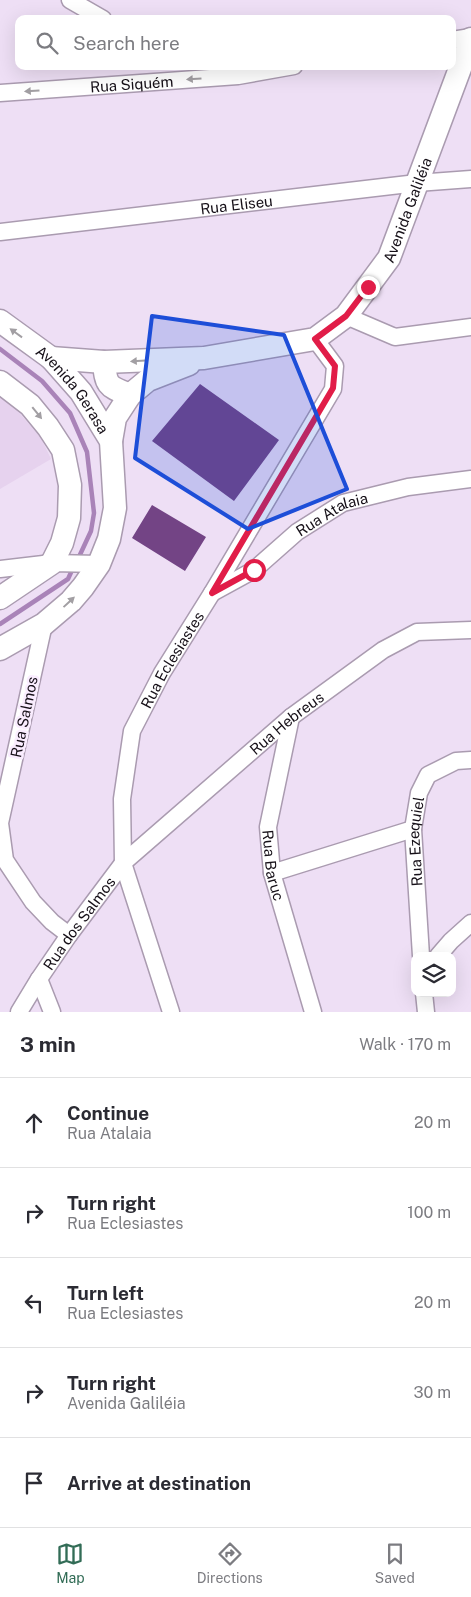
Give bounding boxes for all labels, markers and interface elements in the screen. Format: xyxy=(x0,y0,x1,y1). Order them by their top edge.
search box xyxy=(15,15,456,70)
icon: search xyxy=(33,29,61,57)
text: Search here xyxy=(73,32,180,54)
street label: Rua Siquém xyxy=(89,72,174,95)
one-way arrow xyxy=(186,75,202,83)
one-way arrow xyxy=(24,87,40,95)
street label: Avenida Galiléia xyxy=(380,155,434,265)
street label: Rua Eliseu xyxy=(199,192,274,217)
route end xyxy=(357,276,380,299)
one-way arrow xyxy=(9,328,23,338)
street label: Avenida Gerasa xyxy=(33,342,113,436)
one-way arrow xyxy=(130,357,146,365)
one-way arrow xyxy=(31,407,42,420)
street label: Rua Atalaia xyxy=(292,489,369,539)
route start xyxy=(243,559,266,582)
one-way arrow xyxy=(62,596,74,608)
street label: Rua Eclesiastes xyxy=(137,608,207,711)
street label: Rua Salmos xyxy=(7,675,41,759)
street label: Rua Hebreus xyxy=(246,688,327,758)
street label: Rua Ezequiel xyxy=(404,795,427,887)
street label: Rua Baruc xyxy=(260,829,288,903)
street label: Rua dos Salmos xyxy=(39,873,118,973)
map controls xyxy=(411,952,456,997)
button: layers xyxy=(411,952,456,997)
text: 3 min xyxy=(20,1032,76,1057)
text: Walk · 170 m xyxy=(359,1035,451,1054)
text: Continue xyxy=(67,1102,149,1124)
icon: ahead xyxy=(20,1109,48,1137)
text: 20 m xyxy=(414,1113,451,1132)
text: Rua Atalaia xyxy=(67,1124,152,1143)
text: Turn right xyxy=(67,1192,156,1214)
icon: right xyxy=(20,1199,48,1227)
text: 100 m xyxy=(407,1203,451,1222)
text: Rua Eclesiastes xyxy=(67,1214,183,1233)
text: Turn left xyxy=(67,1282,144,1304)
icon: left xyxy=(20,1289,48,1317)
text: 20 m xyxy=(414,1293,451,1312)
text: Rua Eclesiastes xyxy=(67,1304,183,1323)
text: Turn right xyxy=(67,1372,156,1394)
icon: right xyxy=(20,1379,48,1407)
text: 30 m xyxy=(414,1383,451,1402)
text: Avenida Galiléia xyxy=(67,1394,186,1413)
icon: arrive xyxy=(20,1469,48,1497)
text: Arrive at destination xyxy=(67,1472,251,1494)
tab: Map xyxy=(56,1540,85,1586)
tab: Directions xyxy=(197,1540,263,1586)
tab: Saved xyxy=(375,1540,415,1586)

